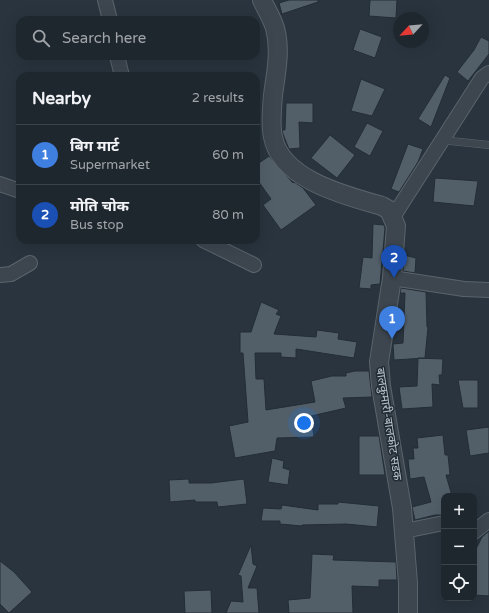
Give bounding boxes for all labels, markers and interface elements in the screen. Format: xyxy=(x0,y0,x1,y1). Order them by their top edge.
north arrow xyxy=(393,12,429,48)
search box xyxy=(16,16,260,60)
icon: search xyxy=(30,27,52,49)
text: Search here xyxy=(62,29,146,47)
text: Nearby xyxy=(32,88,91,109)
text: 2 results xyxy=(192,90,244,106)
text: बिग मार्ट xyxy=(70,137,119,155)
text: 1 xyxy=(41,147,49,163)
text: 60 m xyxy=(212,147,244,163)
text: Supermarket xyxy=(70,157,150,173)
text: मोति चोक xyxy=(70,197,129,215)
text: 2 xyxy=(41,207,49,223)
text: 80 m xyxy=(212,207,244,223)
text: Bus stop xyxy=(70,217,124,233)
pin: 2 xyxy=(381,245,407,278)
pin: 1 xyxy=(379,306,405,339)
street label: बालकुमारी-बालकोट सडक xyxy=(372,367,406,482)
your location xyxy=(294,413,314,433)
map controls xyxy=(441,493,477,601)
button: + xyxy=(441,493,477,529)
button: − xyxy=(441,529,477,565)
button: locate xyxy=(441,565,477,601)

